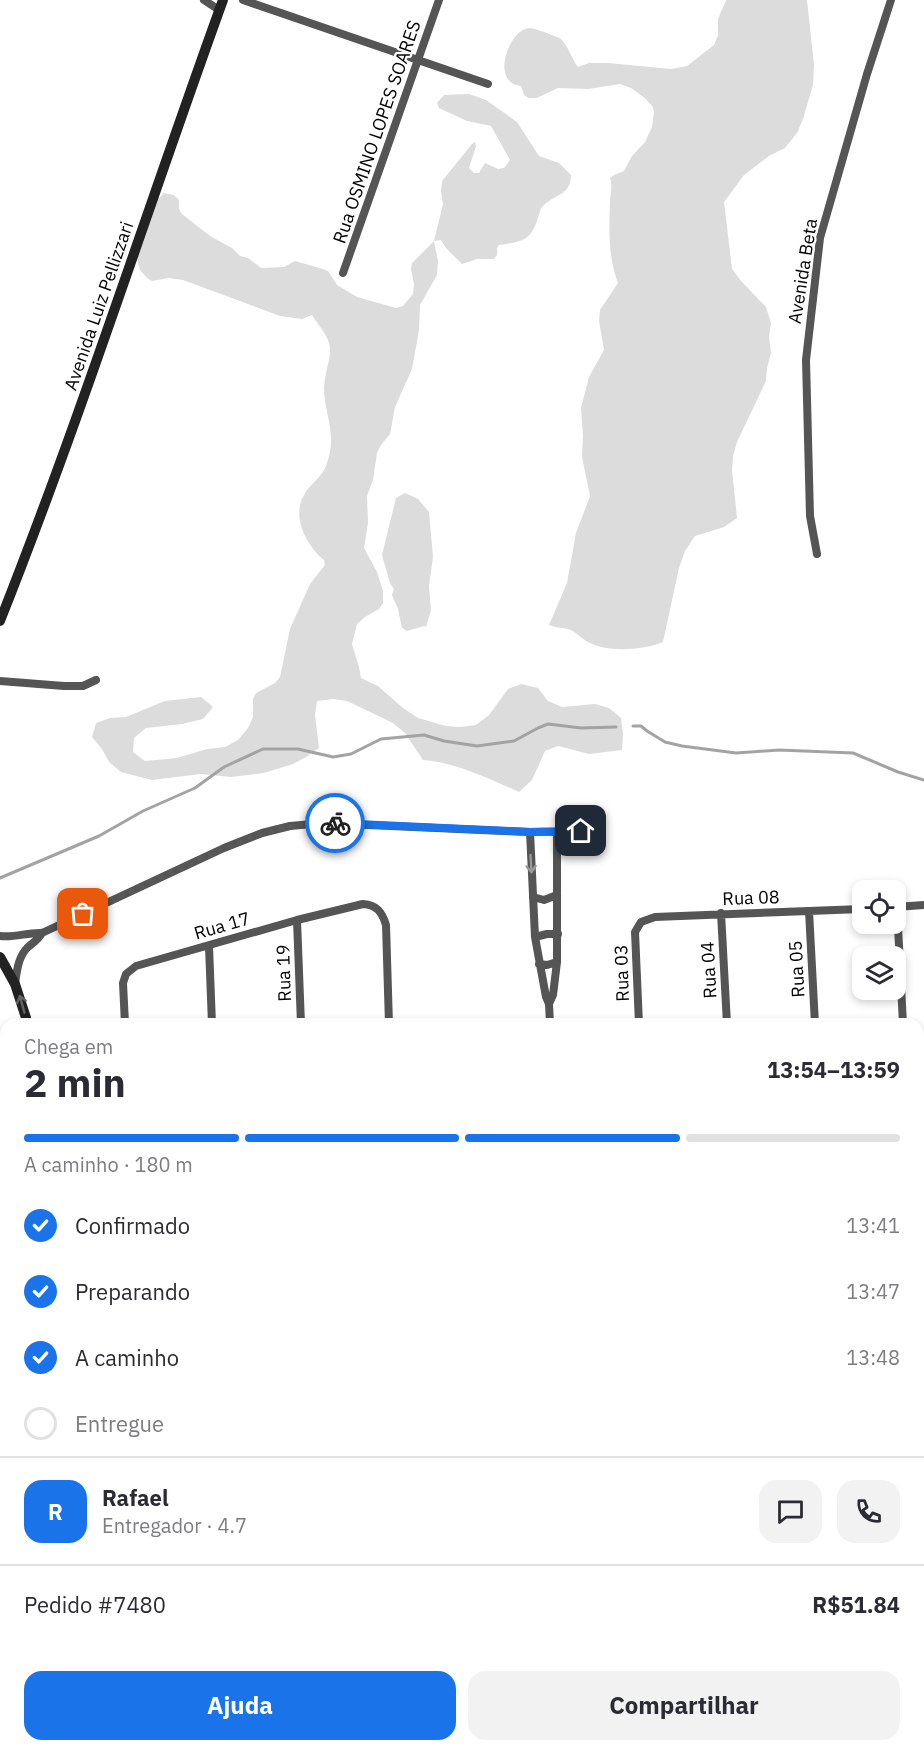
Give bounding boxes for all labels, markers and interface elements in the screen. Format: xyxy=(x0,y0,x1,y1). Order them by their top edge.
street label: Rua OSMINO LOPES SOARES xyxy=(327,17,426,247)
street label: Avenida Beta xyxy=(783,216,822,325)
street label: Avenida Luiz Pellizzari xyxy=(59,218,138,393)
courier xyxy=(305,793,365,853)
pin xyxy=(555,805,606,856)
icon: bike xyxy=(319,807,352,840)
icon: home xyxy=(564,814,597,847)
one-way arrow xyxy=(526,854,537,874)
map controls xyxy=(852,880,906,1000)
button: locate xyxy=(852,880,906,934)
street label: Rua 08 xyxy=(722,885,780,910)
pin xyxy=(57,888,108,939)
icon: bag xyxy=(66,897,99,930)
street label: Rua 17 xyxy=(191,907,253,944)
street label: Rua 05 xyxy=(784,940,809,998)
street label: Rua 04 xyxy=(696,941,721,999)
street label: Rua 19 xyxy=(271,944,296,1002)
street label: Rua 03 xyxy=(609,944,634,1002)
button: layers xyxy=(852,946,906,1000)
one-way arrow xyxy=(16,995,27,1014)
text: Chega em xyxy=(24,1033,113,1060)
text: 13:54–13:59 xyxy=(767,1055,900,1084)
text: 2 min xyxy=(24,1057,126,1108)
text: A caminho · 180 m xyxy=(24,1151,193,1178)
icon: check xyxy=(24,1209,57,1242)
text: Confirmado xyxy=(75,1211,190,1240)
text: 13:41 xyxy=(846,1212,900,1239)
icon: check xyxy=(24,1275,57,1308)
text: Preparando xyxy=(75,1277,190,1306)
text: 13:47 xyxy=(846,1278,900,1305)
icon: check xyxy=(24,1341,57,1374)
text: A caminho xyxy=(75,1343,179,1372)
text: 13:48 xyxy=(846,1344,900,1371)
text: Entregue xyxy=(75,1409,164,1438)
button: chat xyxy=(759,1480,822,1543)
button: phone xyxy=(837,1480,900,1543)
text: Rafael xyxy=(102,1483,169,1512)
text: R xyxy=(48,1497,63,1526)
text: Entregador · 4.7 xyxy=(102,1512,247,1539)
text: Pedido #7480 xyxy=(24,1590,166,1619)
text: R$51.84 xyxy=(812,1590,900,1619)
button: Ajuda xyxy=(24,1671,456,1740)
button: Compartilhar xyxy=(468,1671,900,1740)

